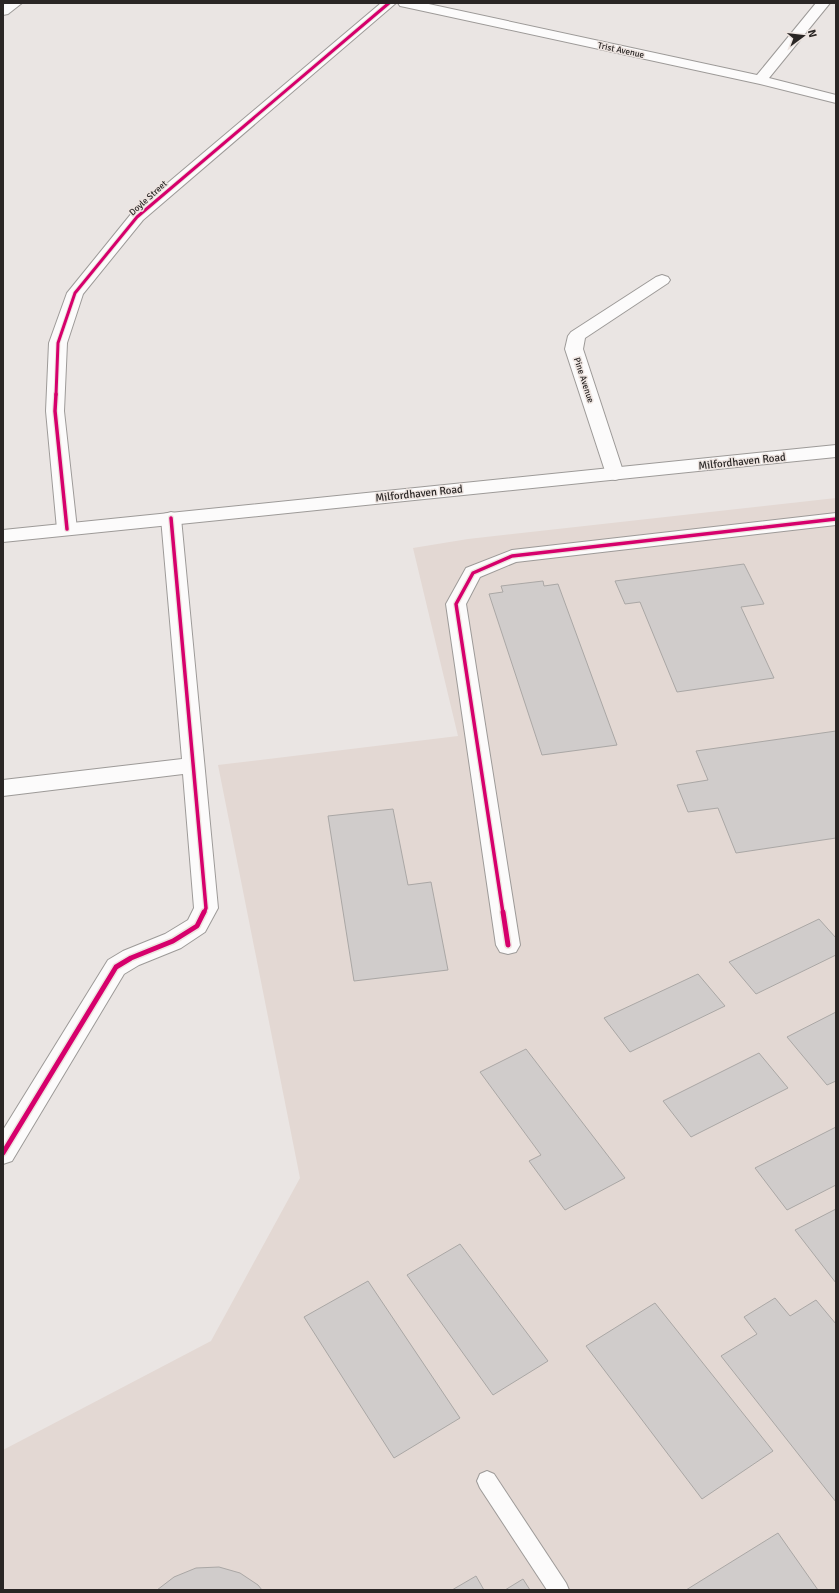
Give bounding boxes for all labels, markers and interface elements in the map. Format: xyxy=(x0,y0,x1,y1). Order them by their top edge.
north arrow xyxy=(783,16,823,56)
text: N xyxy=(805,28,819,39)
street label: Trist Avenue xyxy=(597,40,646,61)
street label: Doyle Street xyxy=(127,179,170,218)
street label: Pine Avenue xyxy=(571,356,596,405)
street label: Milfordhaven Road xyxy=(698,450,787,473)
street label: Milfordhaven Road xyxy=(375,482,464,505)

